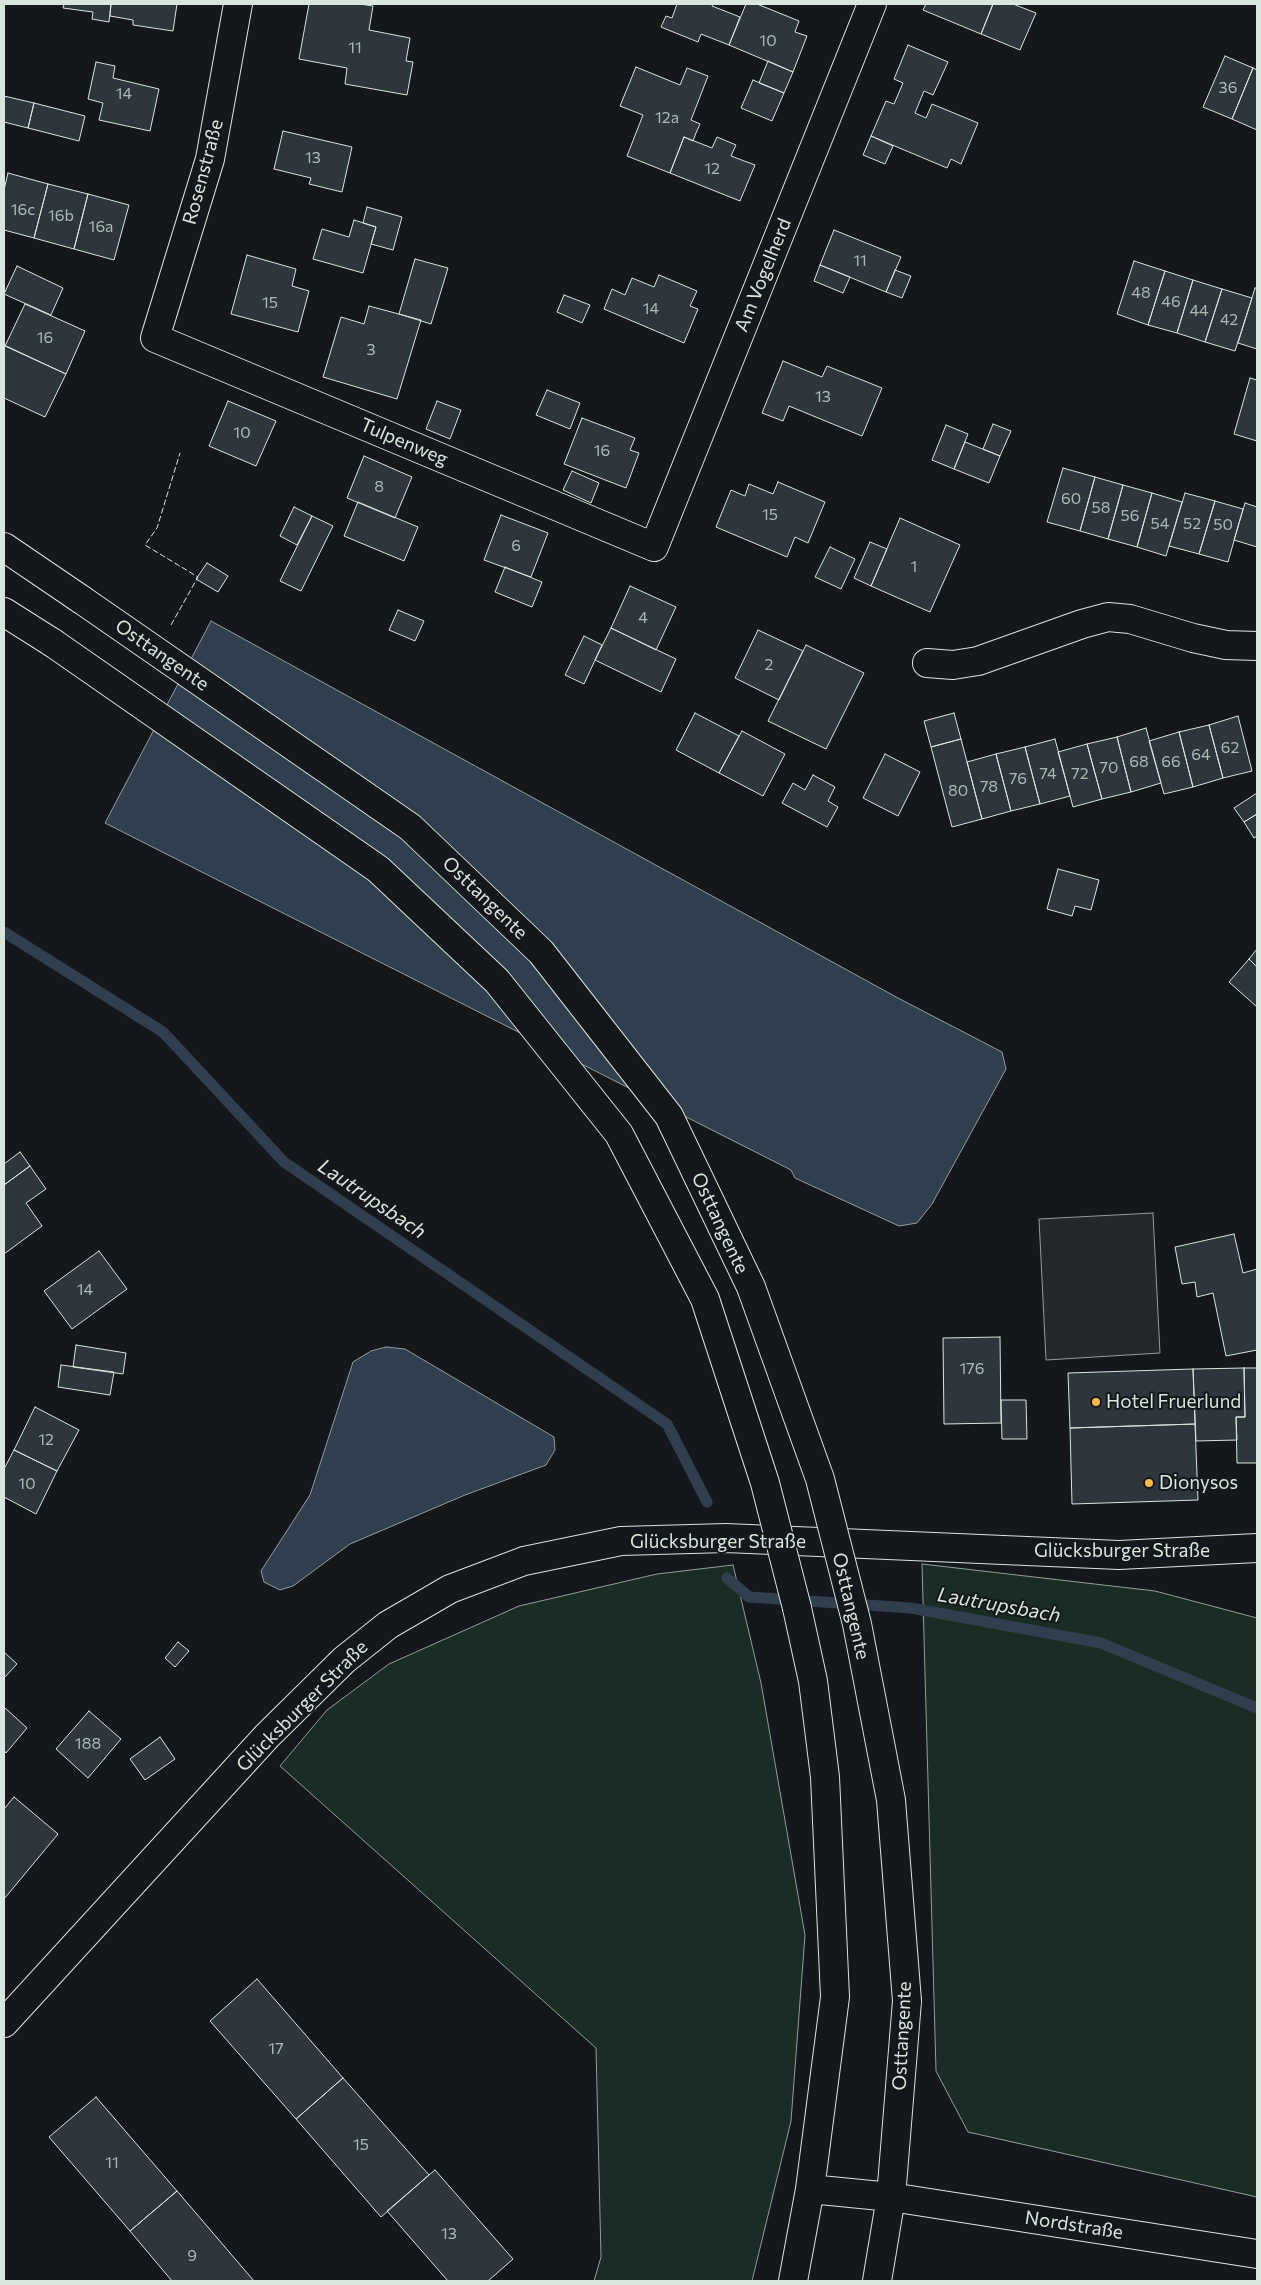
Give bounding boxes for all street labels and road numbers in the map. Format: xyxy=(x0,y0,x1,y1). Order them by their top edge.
street label: Rosenstraße xyxy=(178,117,228,227)
street label: Am Vogelherd xyxy=(730,215,796,335)
street label: Tulpenweg xyxy=(357,413,451,471)
street label: Osttangente xyxy=(111,614,213,696)
street label: Osttangente xyxy=(438,852,532,944)
street label: Osttangente xyxy=(687,1169,753,1277)
street label: Glücksburger Straße xyxy=(630,1531,806,1553)
street label: Glücksburger Straße xyxy=(1034,1540,1210,1562)
street label: Osttangente xyxy=(828,1550,874,1662)
street label: Glücksburger Straße xyxy=(232,1636,372,1776)
street label: Osttangente xyxy=(888,1981,916,2091)
street label: Nordstraße xyxy=(1023,2206,1125,2244)

